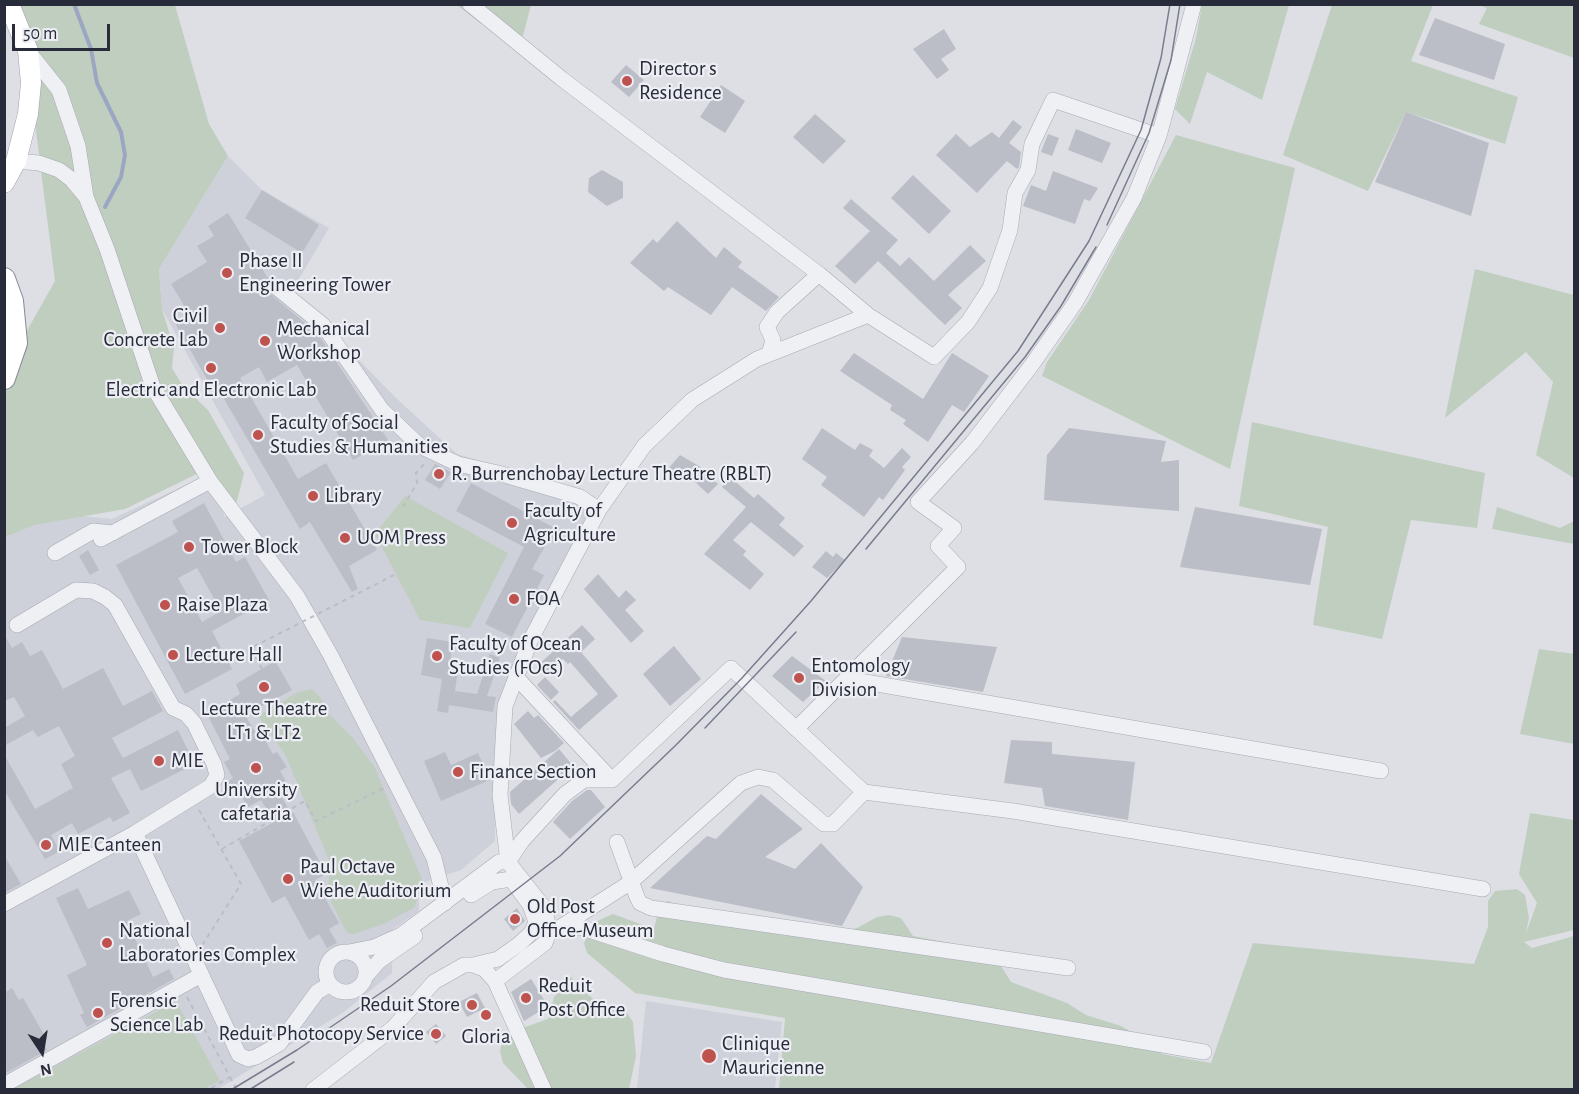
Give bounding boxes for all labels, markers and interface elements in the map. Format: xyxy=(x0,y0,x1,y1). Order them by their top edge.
scale bar xyxy=(15,12,112,50)
text: 50 m xyxy=(23,25,57,43)
place label: Director s Residence xyxy=(639,56,722,106)
marker: Director s Residence xyxy=(620,74,634,88)
place label: Phase II Engineering Tower xyxy=(239,248,391,298)
marker: Phase II Engineering Tower xyxy=(220,266,234,280)
place label: Civil Concrete Lab xyxy=(103,303,208,353)
place label: Mechanical Workshop xyxy=(277,316,370,366)
marker: Civil Concrete Lab xyxy=(213,321,227,335)
marker: Mechanical Workshop xyxy=(258,334,272,348)
marker: Electric and Electronic Lab xyxy=(204,361,218,375)
place label: Electric and Electronic Lab xyxy=(105,377,317,403)
place label: Faculty of Social Studies & Humanities xyxy=(270,410,448,460)
marker: Faculty of Social Studies & Humanities xyxy=(251,428,265,442)
place label: R. Burrenchobay Lecture Theatre (RBLT) xyxy=(451,461,772,487)
marker: R. Burrenchobay Lecture Theatre (RBLT) xyxy=(432,467,446,481)
place label: Library xyxy=(325,483,381,509)
marker: Library xyxy=(306,489,320,503)
place label: Faculty of Agriculture xyxy=(524,498,616,548)
marker: Faculty of Agriculture xyxy=(505,516,519,530)
place label: UOM Press xyxy=(357,525,446,551)
marker: UOM Press xyxy=(338,531,352,545)
place label: Tower Block xyxy=(201,534,298,560)
marker: Tower Block xyxy=(182,540,196,554)
place label: FOA xyxy=(526,586,560,612)
place label: Raise Plaza xyxy=(177,592,268,618)
marker: FOA xyxy=(507,592,521,606)
marker: Raise Plaza xyxy=(158,598,172,612)
place label: Faculty of Ocean Studies (FOcs) xyxy=(449,631,581,681)
place label: Lecture Hall xyxy=(185,642,282,668)
marker: Lecture Hall xyxy=(166,648,180,662)
marker: Faculty of Ocean Studies (FOcs) xyxy=(430,649,444,663)
place label: Entomology Division xyxy=(811,653,910,703)
marker: Entomology Division xyxy=(792,671,806,685)
marker: Lecture Theatre LT1 & LT2 xyxy=(257,680,271,694)
place label: Lecture Theatre LT1 & LT2 xyxy=(201,696,327,746)
place label: MIE xyxy=(171,748,203,774)
marker: MIE xyxy=(152,754,166,768)
place label: Finance Section xyxy=(470,759,597,785)
marker: University cafetaria xyxy=(249,761,263,775)
marker: Finance Section xyxy=(451,765,465,779)
place label: University cafetaria xyxy=(215,777,297,827)
place label: MIE Canteen xyxy=(58,832,162,858)
marker: MIE Canteen xyxy=(39,838,53,852)
place label: Paul Octave Wiehe Auditorium xyxy=(300,854,452,904)
marker: Paul Octave Wiehe Auditorium xyxy=(281,872,295,886)
place label: Old Post Office-Museum xyxy=(527,894,654,944)
marker: Old Post Office-Museum xyxy=(508,912,522,926)
place label: National Laboratories Complex xyxy=(119,918,296,968)
marker: National Laboratories Complex xyxy=(100,936,114,950)
place label: Reduit Post Office xyxy=(538,973,625,1023)
place label: Forensic Science Lab xyxy=(110,988,204,1038)
marker: Reduit Post Office xyxy=(519,991,533,1005)
place label: Reduit Store xyxy=(360,992,460,1018)
marker: Reduit Store xyxy=(465,998,479,1012)
marker: Forensic Science Lab xyxy=(91,1006,105,1020)
marker: Gloria xyxy=(479,1008,493,1022)
place label: Reduit Photocopy Service xyxy=(219,1021,424,1047)
north arrow xyxy=(12,1022,72,1082)
place label: Gloria xyxy=(461,1024,511,1050)
marker: Reduit Photocopy Service xyxy=(429,1027,443,1041)
place label: Clinique Mauricienne xyxy=(722,1031,824,1081)
marker: Clinique Mauricienne xyxy=(700,1047,718,1065)
text: N xyxy=(39,1061,53,1079)

